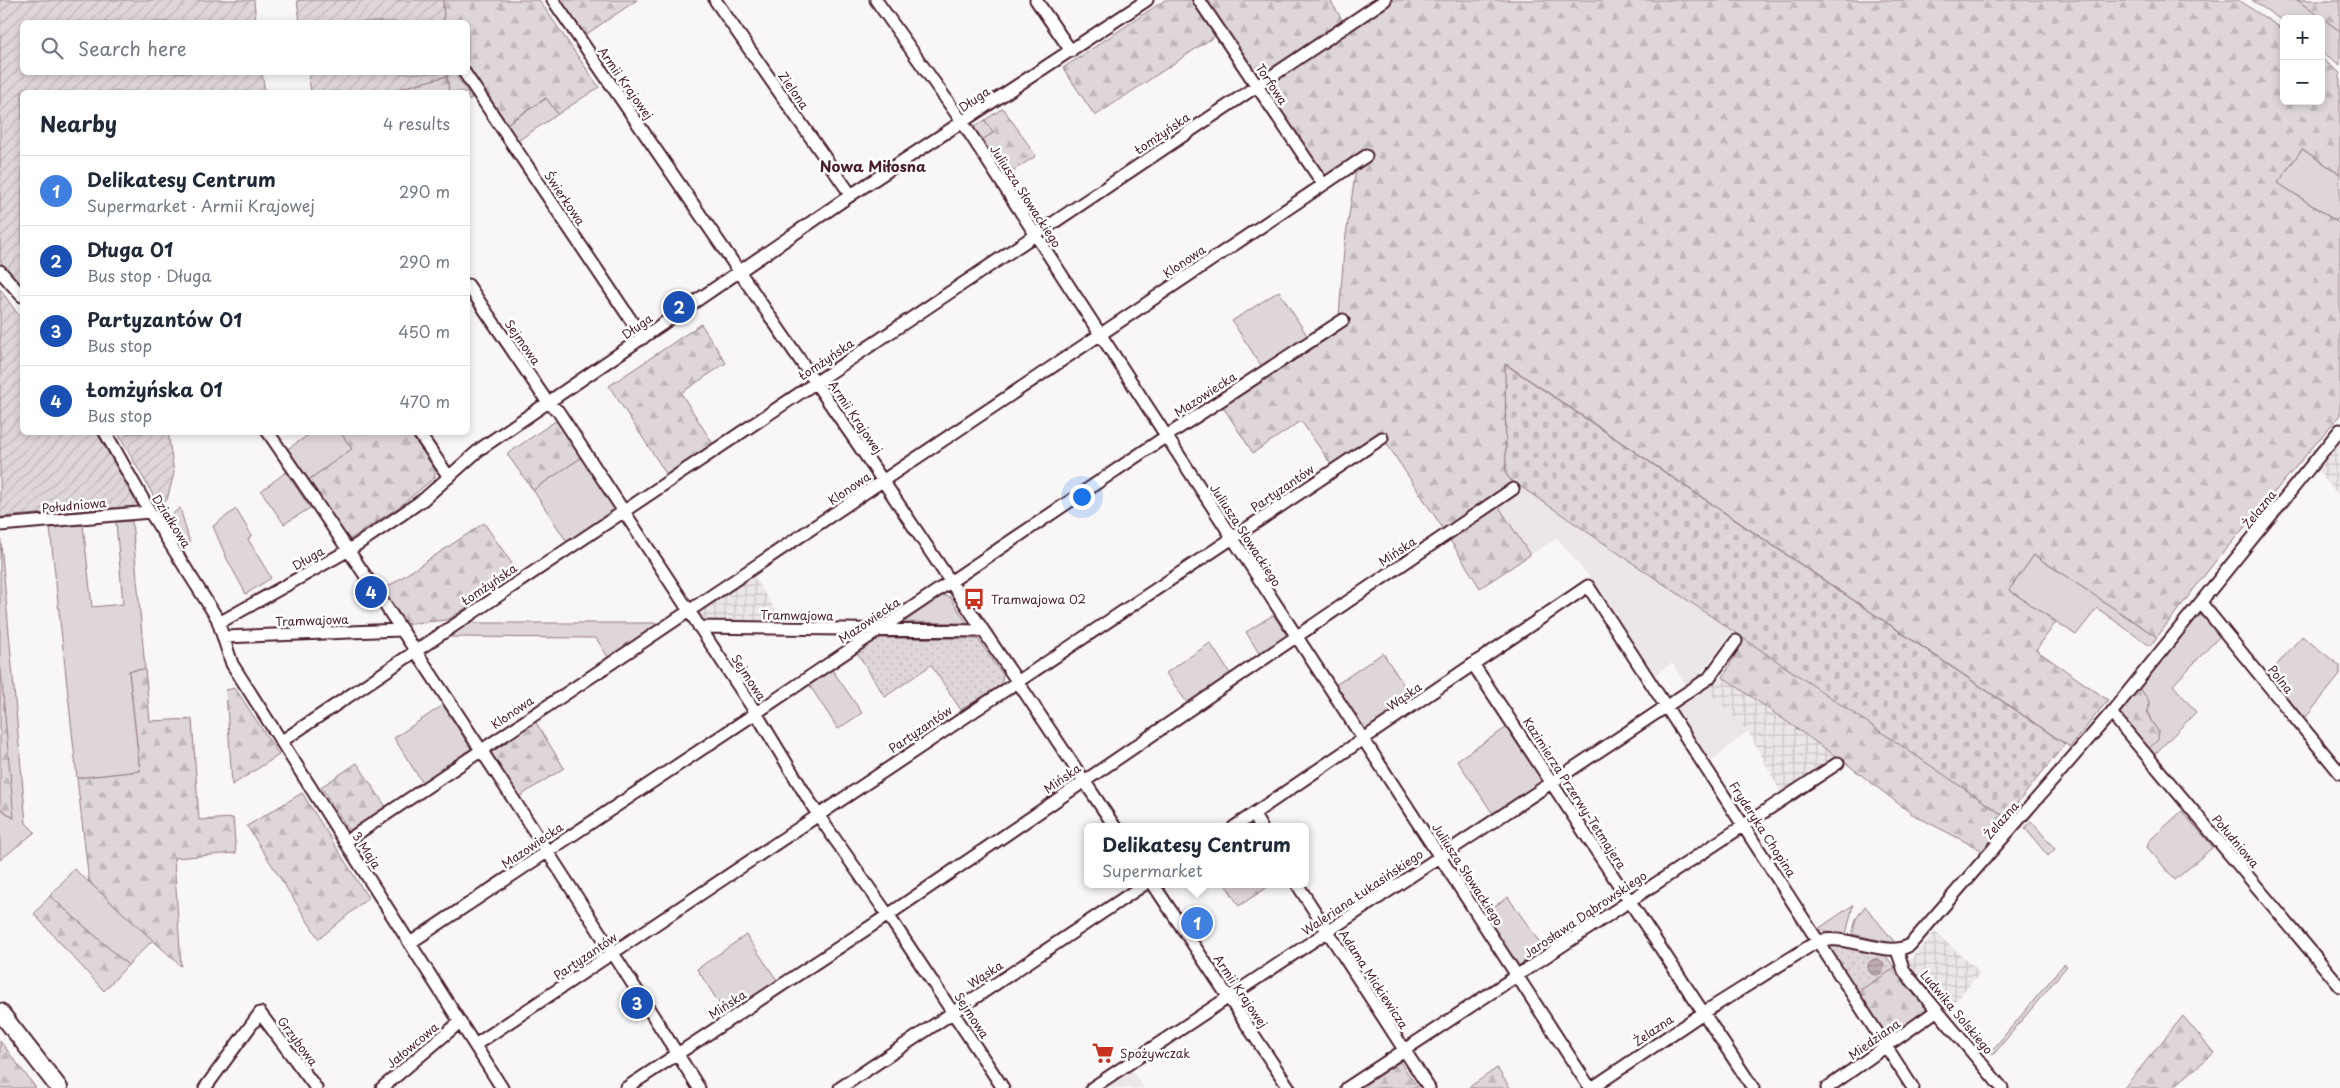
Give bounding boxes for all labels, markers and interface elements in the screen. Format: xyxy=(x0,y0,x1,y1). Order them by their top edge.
map controls xyxy=(2280,15,2325,105)
button: + xyxy=(2280,15,2325,60)
search box xyxy=(20,20,470,75)
icon: search xyxy=(38,34,66,62)
text: Search here xyxy=(78,34,187,62)
street label: Armii Krajowej xyxy=(594,43,658,123)
street label: Torfowa xyxy=(1252,60,1293,109)
button: − xyxy=(2280,60,2325,105)
street label: Zielona xyxy=(774,67,814,113)
street label: Długa xyxy=(955,82,994,116)
text: Nearby xyxy=(40,107,117,139)
street label: Łomżyńska xyxy=(1130,108,1194,159)
text: 4 results xyxy=(383,111,450,135)
street label: Juliusza Słowackiego xyxy=(986,141,1066,251)
district label: Nowa Miłosna xyxy=(820,154,926,177)
text: Delikatesy Centrum xyxy=(87,165,276,193)
street label: Świerkowa xyxy=(540,167,590,229)
text: 1 xyxy=(52,179,60,203)
text: 290 m xyxy=(399,179,450,203)
text: Supermarket · Armii Krajowej xyxy=(87,193,315,217)
text: Długa 01 xyxy=(87,235,173,263)
street label: Klonowa xyxy=(1159,240,1209,282)
text: 2 xyxy=(50,249,62,273)
text: 290 m xyxy=(399,249,450,273)
text: Bus stop · Długa xyxy=(87,263,211,287)
pin: 2 xyxy=(663,288,695,326)
text: Partyzantów 01 xyxy=(87,305,242,333)
street label: Długa xyxy=(618,309,656,343)
street label: Sejmowa xyxy=(501,316,546,369)
text: 3 xyxy=(51,319,61,343)
text: 450 m xyxy=(398,319,450,343)
text: Bus stop xyxy=(87,333,152,357)
street label: Łomżyńska xyxy=(794,334,858,385)
street label: Mazowiecka xyxy=(1170,367,1240,421)
text: Łomżyńska 01 xyxy=(87,375,223,403)
street label: Armii Krajowej xyxy=(825,377,887,457)
text: 4 xyxy=(51,389,61,413)
text: 470 m xyxy=(400,389,450,413)
text: Bus stop xyxy=(87,403,152,427)
street label: Partyzantów xyxy=(1247,460,1318,516)
street label: Klonowa xyxy=(824,467,874,509)
street label: Juliusza Słowackiego xyxy=(1206,480,1286,590)
your location xyxy=(1069,484,1095,510)
street label: Żelazna xyxy=(2238,485,2280,532)
street label: Działkowa xyxy=(148,491,196,552)
street label: Południowa xyxy=(41,493,108,517)
street label: Mińska xyxy=(1375,532,1420,570)
street label: Długa xyxy=(289,541,328,574)
street label: Łomżyńska xyxy=(457,559,521,610)
pin: 4 xyxy=(355,573,387,611)
bus stop icon: Tramwajowa 02 xyxy=(961,586,987,612)
place label: Tramwajowa 02 xyxy=(991,590,1086,608)
street label: Mazowiecka xyxy=(834,592,904,647)
street label: Tramwajowa xyxy=(760,605,834,625)
street label: Tramwajowa xyxy=(275,610,349,630)
street label: Sejmowa xyxy=(727,650,771,704)
street label: Polna xyxy=(2264,661,2298,697)
street label: Wąska xyxy=(1383,677,1426,715)
street label: Klonowa xyxy=(487,691,537,733)
street label: Partyzantów xyxy=(885,701,956,757)
street label: Kazimierza Przerwy-Tetmajera xyxy=(1519,714,1631,873)
street label: Mińska xyxy=(1040,758,1085,797)
street label: Fryderyka Chopina xyxy=(1725,778,1801,881)
street label: Żelazna xyxy=(1979,797,2023,843)
street label: Południowa xyxy=(2208,810,2264,872)
street label: Mazowiecka xyxy=(497,817,567,872)
street label: Juliusza Słowackiego xyxy=(1428,819,1508,929)
popup xyxy=(1084,823,1309,888)
street label: 3 Maja xyxy=(348,828,386,872)
text: Delikatesy Centrum xyxy=(1102,830,1291,858)
street label: Waleriana Łukasińskiego xyxy=(1298,844,1426,939)
text: Supermarket xyxy=(1102,858,1203,882)
street label: Jarosława Dąbrowskiego xyxy=(1520,866,1650,962)
pin: 1 xyxy=(1181,904,1213,942)
street label: Adama Mickiewicza xyxy=(1335,926,1413,1032)
street label: Partyzantów xyxy=(550,928,621,984)
street label: Armii Krajowej xyxy=(1210,951,1272,1031)
street label: Wąska xyxy=(964,956,1007,992)
street label: Ludwika Solskiego xyxy=(1916,966,1998,1058)
pin: 3 xyxy=(621,984,653,1022)
street label: Mińska xyxy=(705,985,750,1023)
street label: Sejmowa xyxy=(950,988,994,1042)
street label: Żelazna xyxy=(1629,1010,1677,1050)
street label: Grzybowa xyxy=(274,1013,323,1070)
street label: Miedziana xyxy=(1844,1014,1904,1063)
street label: Jałowcowa xyxy=(382,1017,442,1072)
supermarket icon: Spożywczak xyxy=(1090,1040,1116,1066)
place label: Spożywczak xyxy=(1120,1044,1190,1062)

